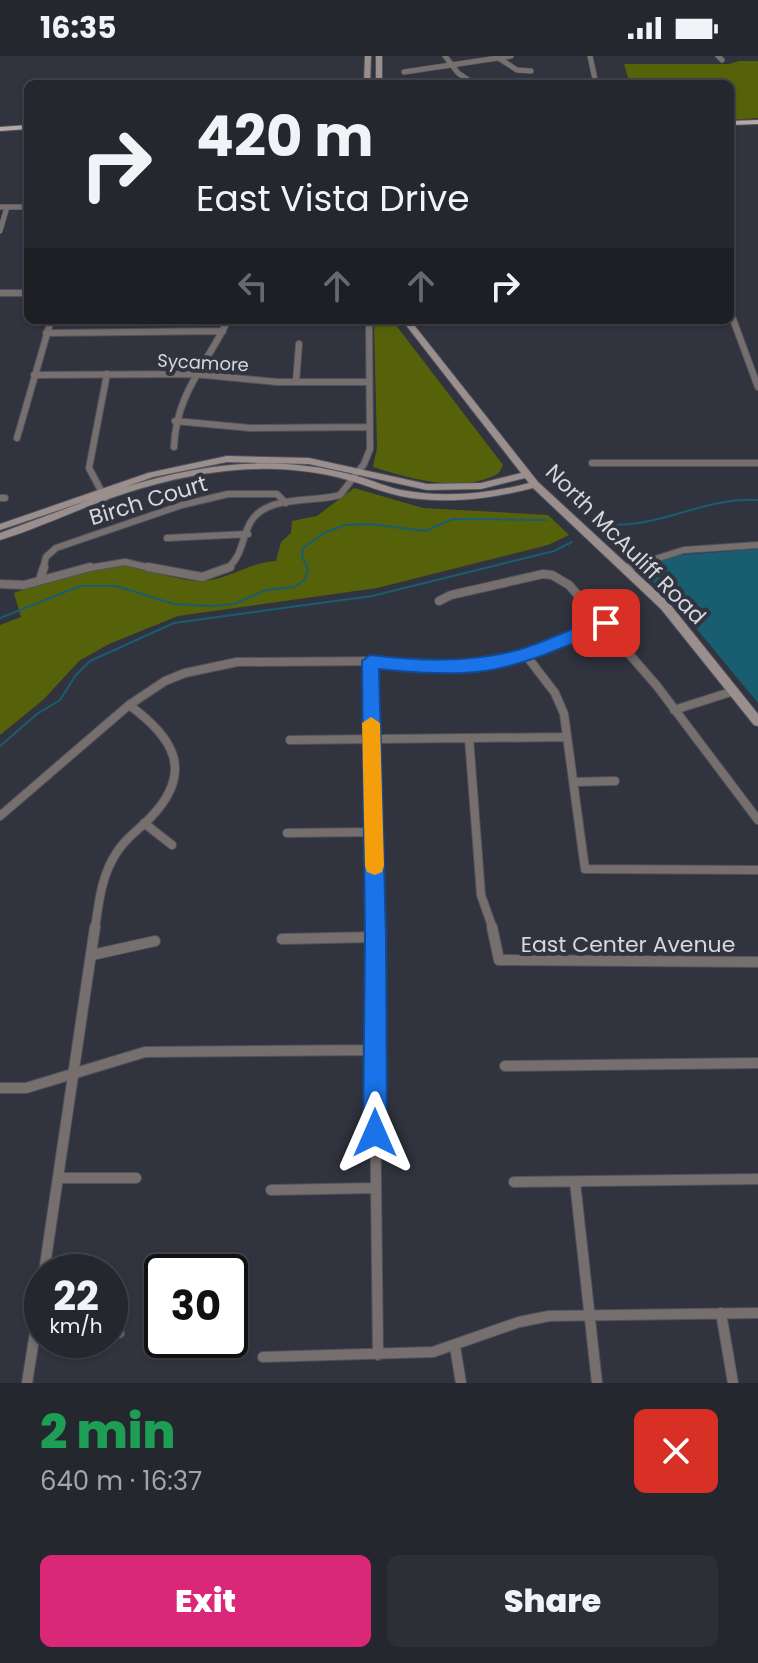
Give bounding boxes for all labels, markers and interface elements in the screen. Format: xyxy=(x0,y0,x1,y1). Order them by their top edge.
text: 16:35 xyxy=(40,6,117,49)
text: 420 m xyxy=(196,97,374,176)
icon: right xyxy=(64,112,168,216)
text: East Vista Drive xyxy=(196,173,470,224)
icon: left xyxy=(231,264,275,308)
icon: ahead xyxy=(315,264,359,308)
icon: ahead xyxy=(399,264,443,308)
icon: right xyxy=(483,264,527,308)
street label: Sycamore xyxy=(157,348,249,377)
street label: North McAuliff Road xyxy=(539,457,713,631)
street label: Birch Court xyxy=(85,468,211,533)
pin xyxy=(572,589,640,657)
icon: arrive xyxy=(584,601,628,645)
street label: East Center Avenue xyxy=(521,929,735,960)
position arrow xyxy=(333,1091,417,1175)
speed limit sign: 30 xyxy=(144,1254,248,1358)
text: 22 xyxy=(53,1268,99,1324)
text: km/h xyxy=(49,1312,103,1340)
text: 2 min xyxy=(40,1398,175,1465)
button: close xyxy=(634,1409,718,1493)
text: 640 m · 16:37 xyxy=(40,1463,202,1499)
button: Exit xyxy=(40,1555,371,1647)
button: Share xyxy=(387,1555,718,1647)

